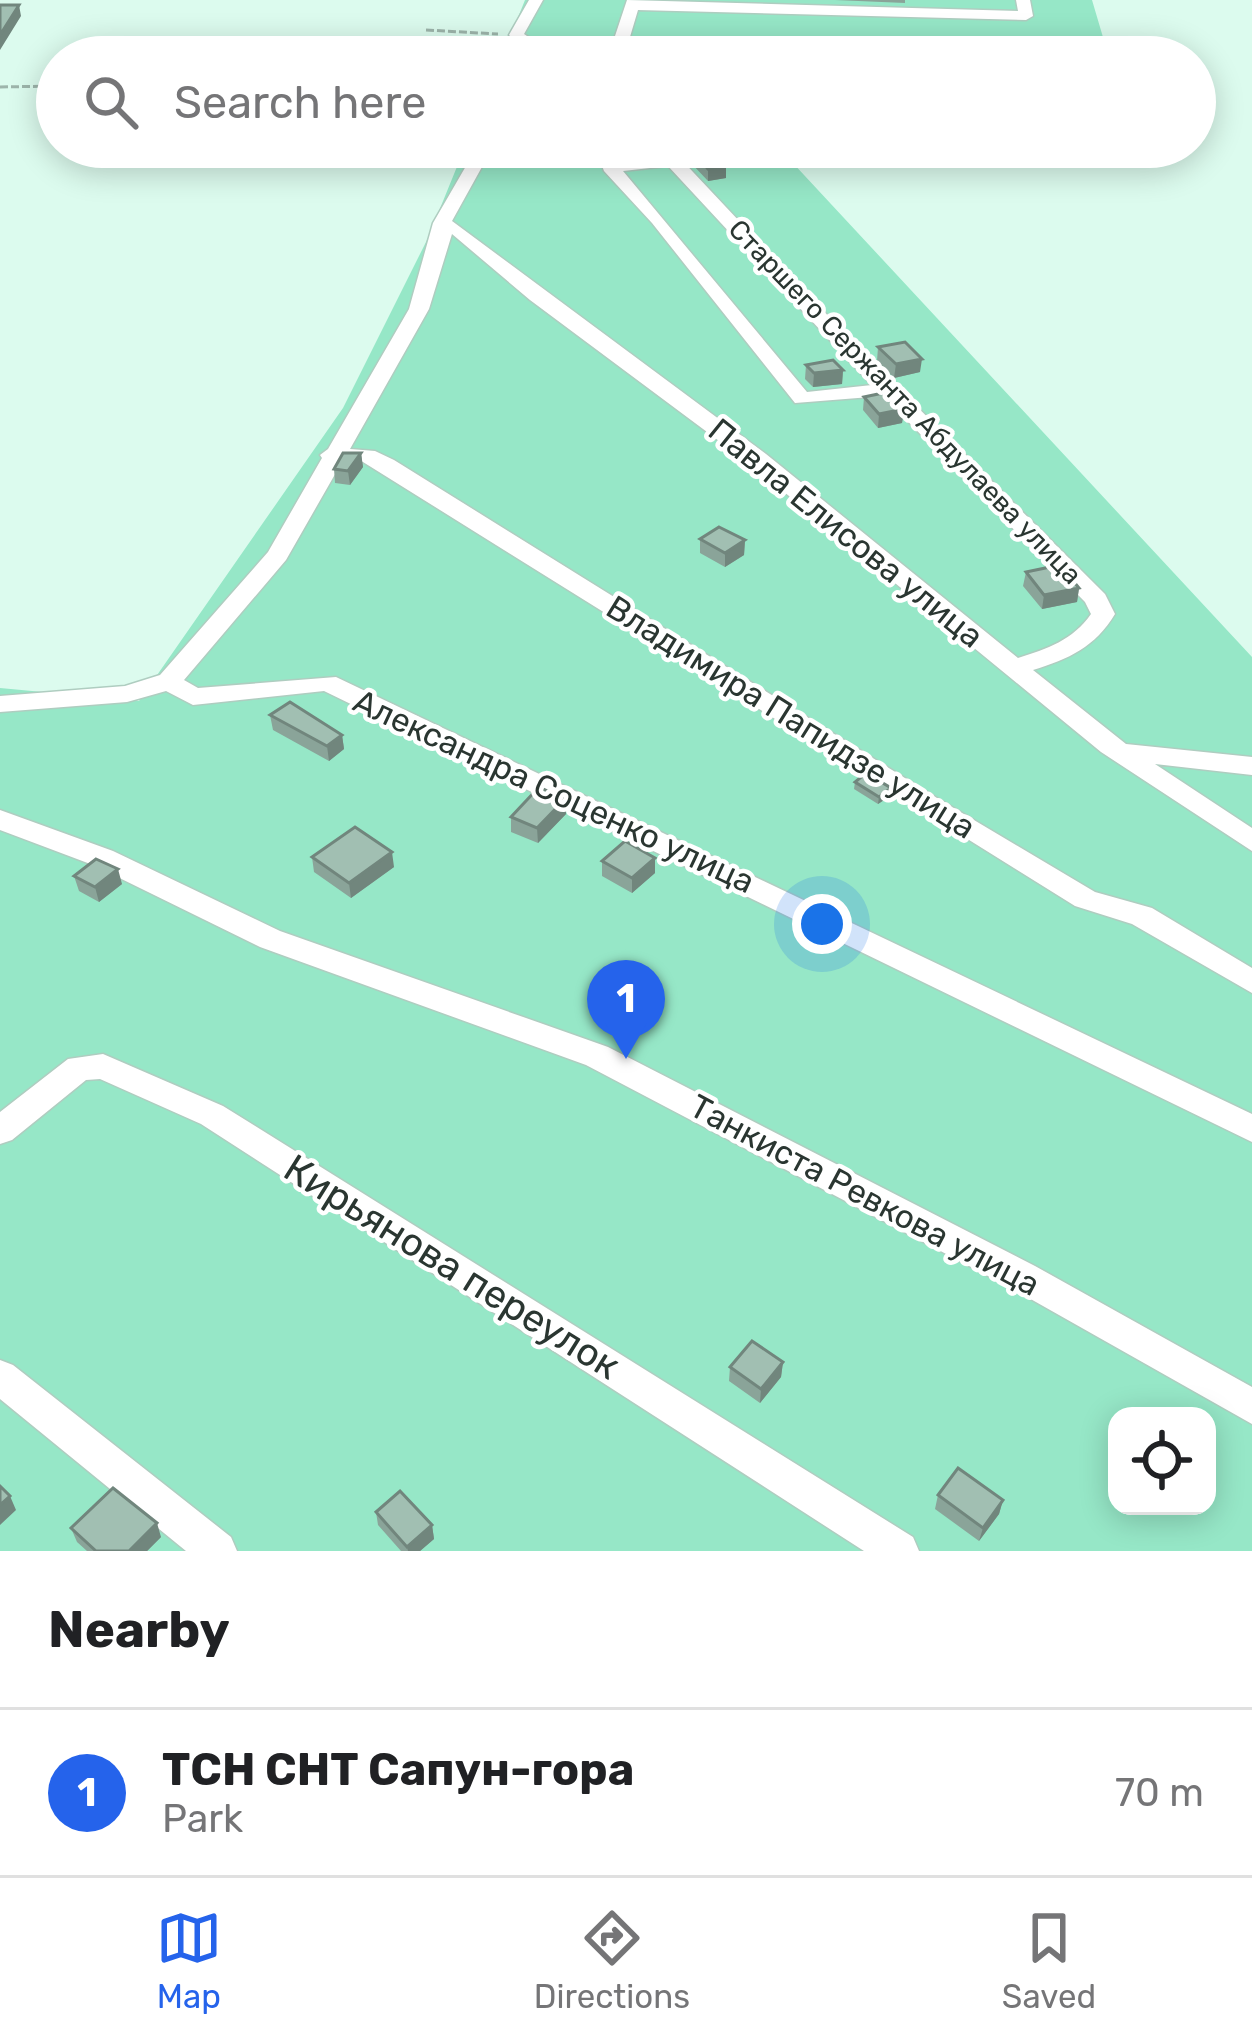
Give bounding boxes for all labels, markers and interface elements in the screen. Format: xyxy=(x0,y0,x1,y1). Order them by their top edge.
search box xyxy=(36,36,1216,168)
icon: search xyxy=(78,69,144,135)
text: Search here xyxy=(174,76,426,129)
street label: Старшего Сержанта Абдулаева улица xyxy=(722,213,1088,591)
street label: Павла Елисова улица xyxy=(701,410,991,656)
street label: Владимира Папидзе улица xyxy=(599,587,983,847)
street label: Александра Соценко улица xyxy=(347,681,761,901)
your location xyxy=(792,894,852,954)
pin: 1 xyxy=(587,960,665,1059)
street label: Танкиста Ревкова улица xyxy=(684,1086,1046,1304)
street label: Кирьянова переулок xyxy=(276,1145,628,1389)
map controls xyxy=(1108,1407,1216,1515)
button: locate xyxy=(1108,1407,1216,1515)
text: Nearby xyxy=(48,1599,230,1660)
text: ТСН СНТ Сапун-гора xyxy=(162,1743,634,1796)
text: 1 xyxy=(77,1770,97,1816)
text: 70 m xyxy=(1115,1770,1204,1816)
text: Park xyxy=(162,1796,243,1842)
tab: Map xyxy=(156,1905,222,2016)
tab: Directions xyxy=(534,1905,690,2016)
tab: Saved xyxy=(1002,1905,1096,2016)

